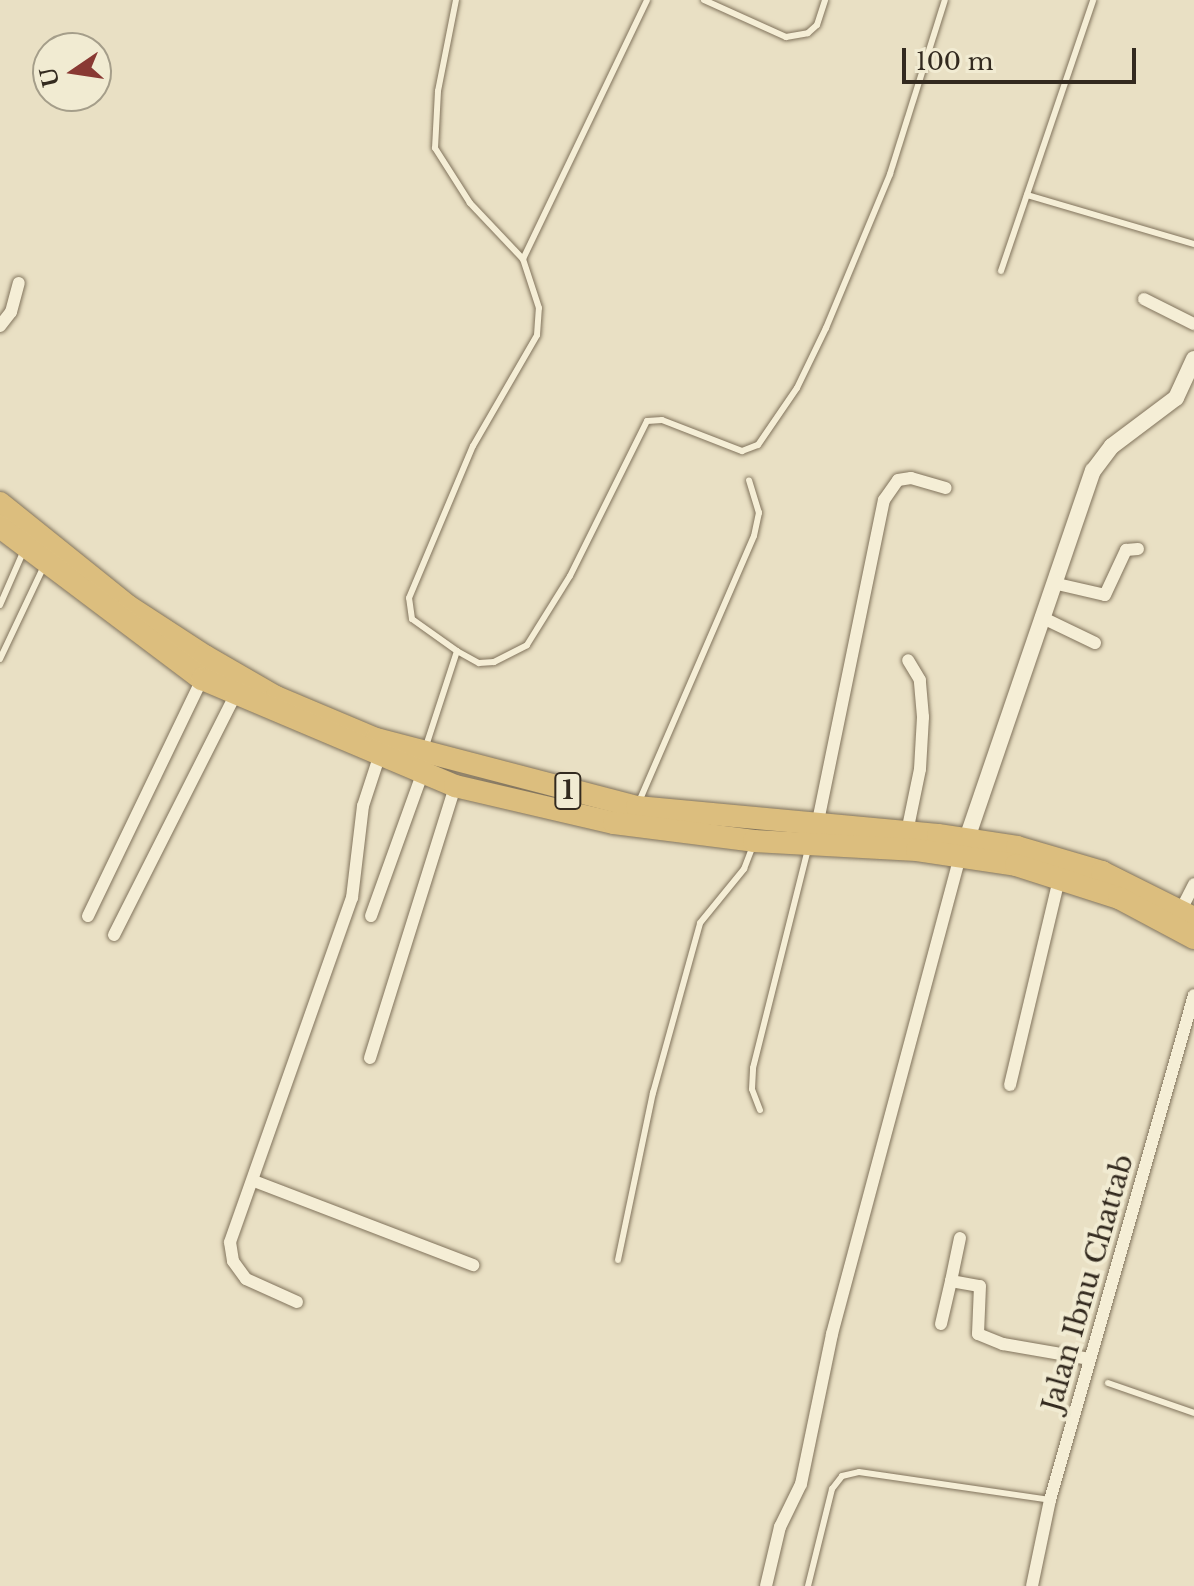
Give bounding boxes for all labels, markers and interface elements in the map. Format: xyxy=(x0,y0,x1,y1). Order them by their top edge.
north arrow xyxy=(32,32,112,112)
scale bar xyxy=(906,32,1140,82)
text: 100 m xyxy=(916,47,994,76)
text: U xyxy=(35,65,65,90)
road number: 1 xyxy=(554,769,582,813)
street label: Jalan Ibnu Chattab xyxy=(1035,1151,1141,1415)

